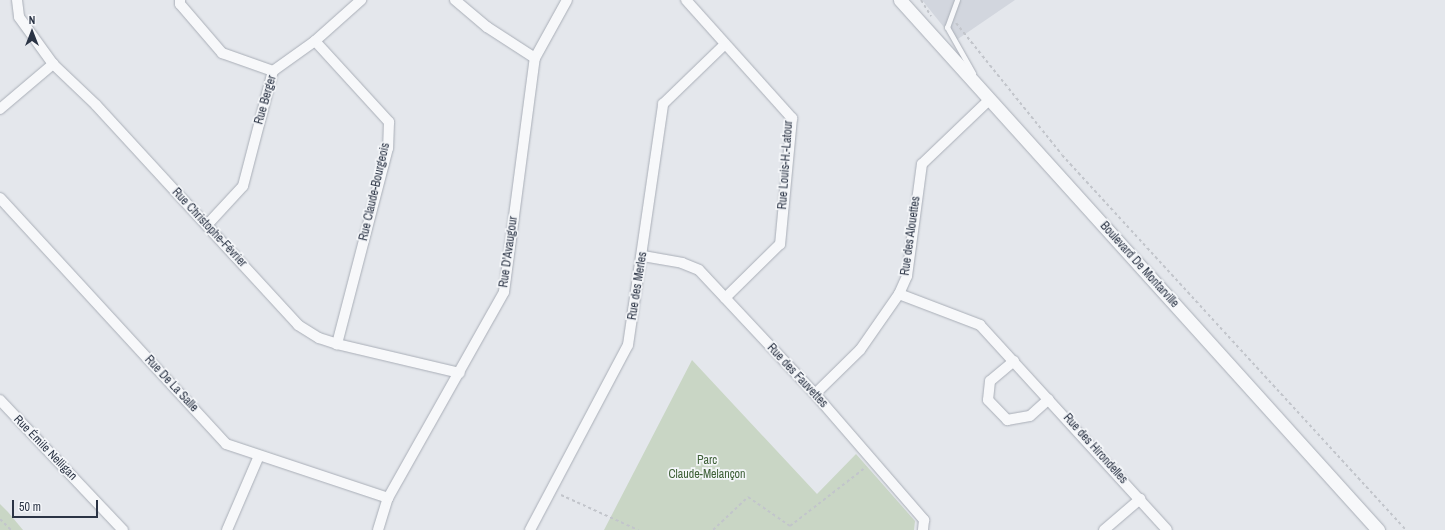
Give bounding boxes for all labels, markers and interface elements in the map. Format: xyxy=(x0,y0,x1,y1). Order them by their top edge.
north arrow xyxy=(12,12,52,52)
text: N xyxy=(29,13,35,27)
street label: Rue Berger xyxy=(252,74,280,126)
street label: Rue Louis-H.-Latour xyxy=(776,120,796,210)
street label: Rue Claude-Bourgeois xyxy=(357,142,393,242)
street label: Rue Christophe-Février xyxy=(169,185,249,271)
street label: Rue des Alouettes xyxy=(898,195,924,277)
street label: Rue D'Avaugour xyxy=(497,215,521,289)
street label: Boulevard De Montarville xyxy=(1097,219,1181,311)
street label: Rue des Merles xyxy=(625,251,651,321)
street label: Rue des Fauvettes xyxy=(764,341,830,411)
street label: Rue De La Salle xyxy=(141,353,201,415)
street label: Rue des Hirondelles xyxy=(1060,411,1130,487)
street label: Rue Émile Nelligan xyxy=(10,413,80,483)
park label: Parc Claude-Melançon xyxy=(668,454,746,482)
scale bar xyxy=(14,492,100,518)
text: 50 m xyxy=(19,499,41,515)

